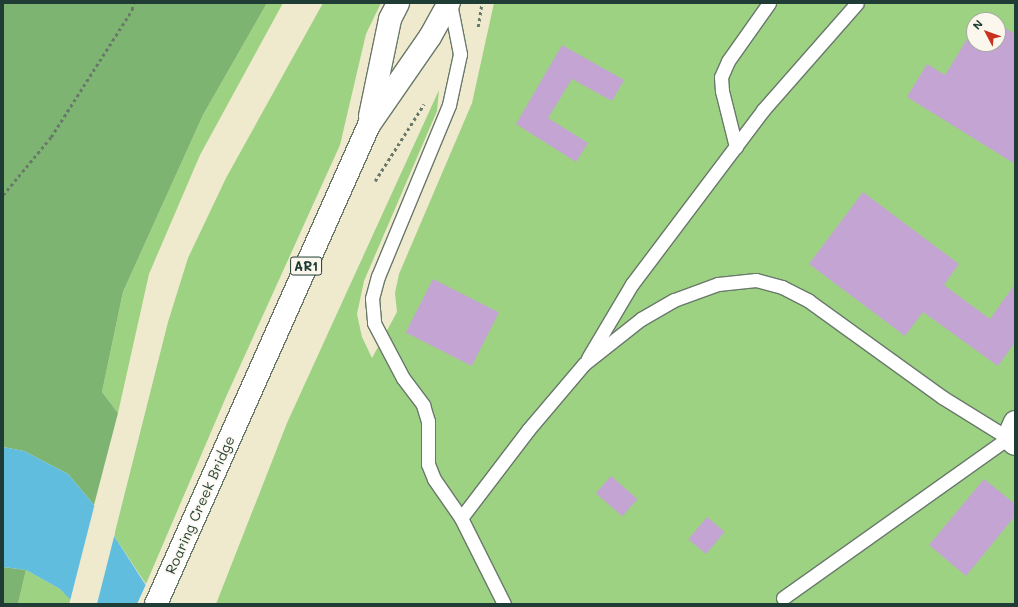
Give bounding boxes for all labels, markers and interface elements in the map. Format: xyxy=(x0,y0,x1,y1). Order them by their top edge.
north arrow xyxy=(966,12,1006,52)
text: N xyxy=(969,16,986,33)
road number: AR1 xyxy=(290,255,322,277)
street label: Roaring Creek Bridge xyxy=(162,433,238,577)

